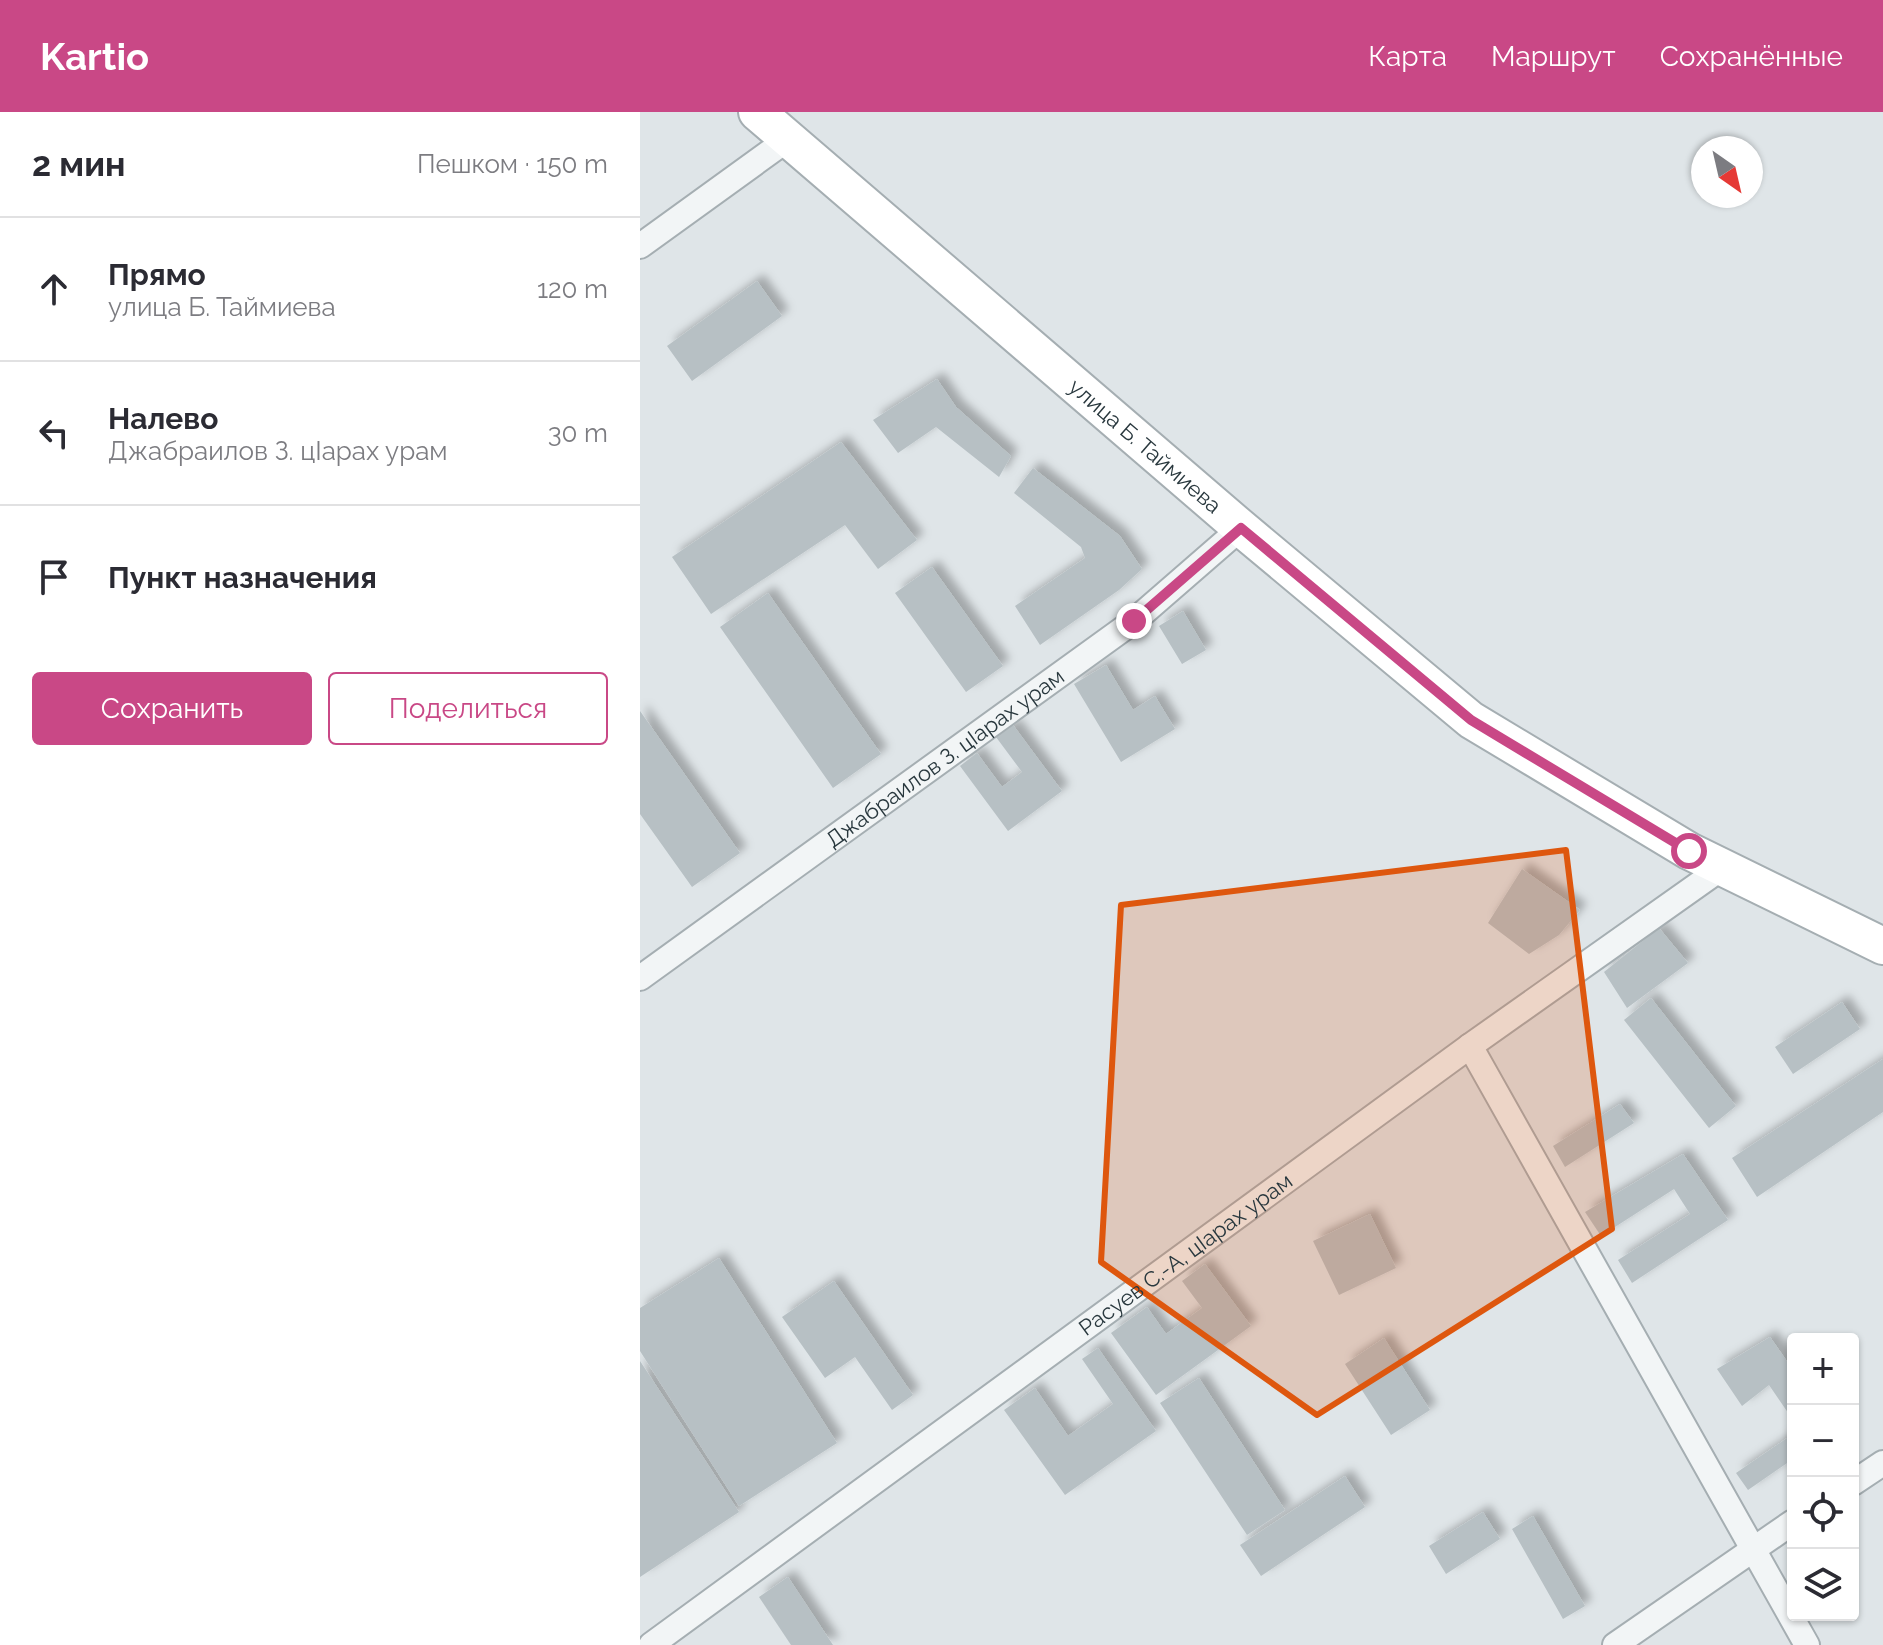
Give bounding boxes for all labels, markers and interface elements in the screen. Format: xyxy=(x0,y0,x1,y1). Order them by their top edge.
text: Kartio xyxy=(40,34,149,79)
text: Карта xyxy=(1368,40,1447,73)
text: Маршрут xyxy=(1491,40,1616,73)
text: Сохранённые xyxy=(1660,40,1843,73)
north arrow xyxy=(1691,136,1763,208)
text: 2 мин xyxy=(32,144,126,184)
text: Пешком · 150 m xyxy=(417,149,608,179)
text: Прямо xyxy=(108,257,206,292)
icon: ahead xyxy=(32,267,76,311)
text: 120 m xyxy=(537,274,608,304)
text: улица Б. Таймиева xyxy=(108,292,336,322)
street label: улица Б. Таймиева xyxy=(1064,373,1227,518)
text: Налево xyxy=(108,401,218,436)
icon: left xyxy=(32,411,76,455)
text: 30 m xyxy=(548,418,608,448)
text: Джабраилов З. цIарах урам xyxy=(108,436,448,466)
icon: arrive xyxy=(32,555,76,599)
text: Пункт назначения xyxy=(108,560,377,595)
route end xyxy=(1116,603,1152,639)
street label: Джабраилов З. цIарах урам xyxy=(821,663,1069,853)
button: Сохранить xyxy=(32,672,312,745)
button: Поделиться xyxy=(328,672,608,745)
route start xyxy=(1671,833,1707,869)
street label: Расуев С.-А, цIарах урам xyxy=(1074,1168,1297,1341)
map controls xyxy=(1787,1333,1859,1621)
button: + xyxy=(1787,1333,1859,1405)
button: − xyxy=(1787,1405,1859,1477)
button: locate xyxy=(1787,1477,1859,1549)
button: layers xyxy=(1787,1549,1859,1621)

